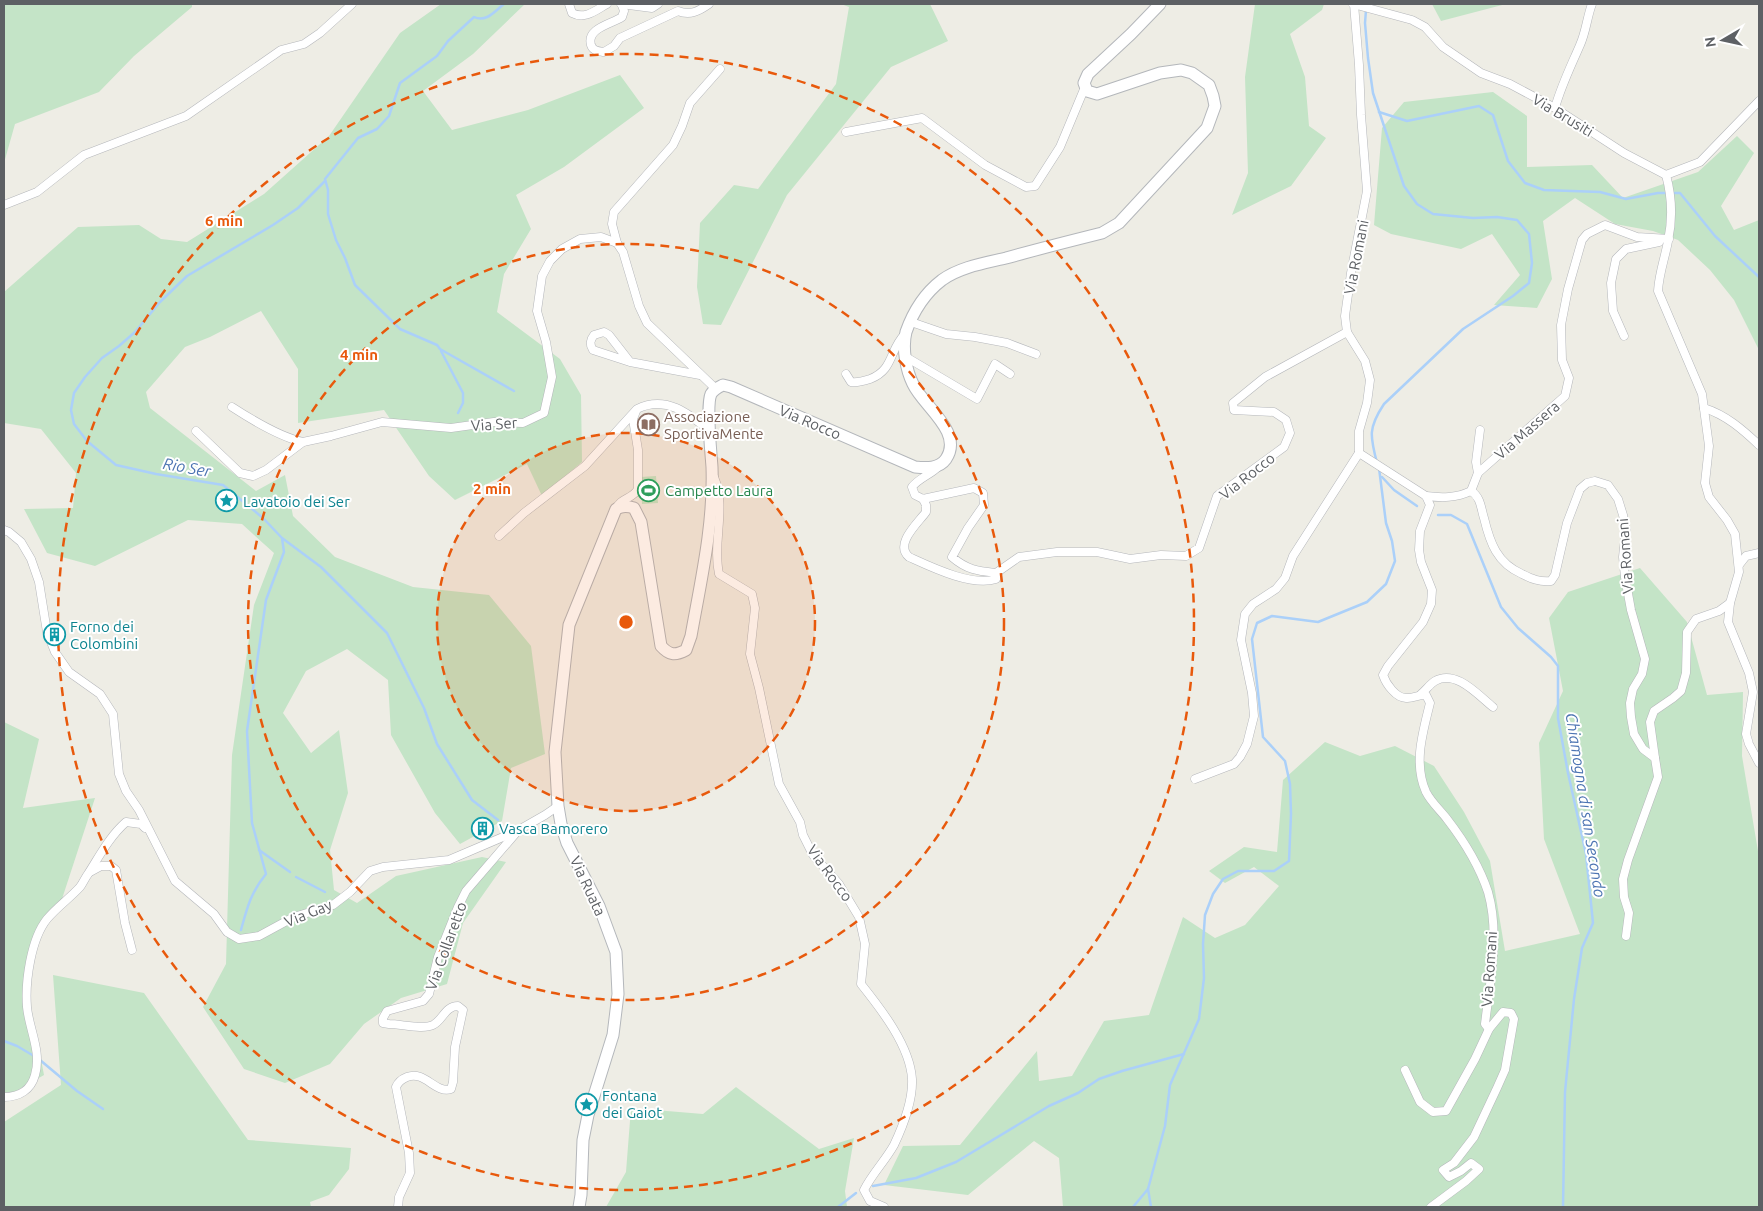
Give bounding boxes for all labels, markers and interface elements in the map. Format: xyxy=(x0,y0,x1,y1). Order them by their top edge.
north arrow xyxy=(1698,15,1748,65)
text: N xyxy=(1701,36,1719,48)
street label: Via Brusiti xyxy=(1529,90,1597,140)
text: 6 min xyxy=(205,212,243,229)
street label: Via Romani xyxy=(1340,218,1372,296)
text: 4 min xyxy=(340,346,378,363)
street label: Via Massera xyxy=(1491,397,1563,463)
street label: Via Rocco xyxy=(777,401,843,443)
place label: Associazione SportivaMente xyxy=(664,408,764,442)
library icon: Associazione SportivaMente xyxy=(636,413,660,437)
street label: Via Ser xyxy=(470,414,518,434)
street label: Via Rocco xyxy=(1216,449,1278,503)
water label: Rio Ser xyxy=(162,454,213,480)
sports icon: Campetto Laura xyxy=(637,478,661,502)
text: 2 min xyxy=(473,480,511,497)
place label: Campetto Laura xyxy=(665,482,773,499)
place icon: Lavatoio dei Ser xyxy=(215,489,239,513)
place label: Lavatoio dei Ser xyxy=(243,493,350,510)
street label: Via Romani xyxy=(1614,518,1636,594)
centre of rings xyxy=(617,613,635,631)
place label: Forno dei Colombini xyxy=(70,618,138,652)
building icon: Forno dei Colombini xyxy=(42,623,66,647)
water label: Chiamogna di san Secondo xyxy=(1563,711,1610,899)
building icon: Vasca Bamorero xyxy=(471,816,495,840)
place label: Vasca Bamorero xyxy=(499,820,608,837)
street label: Via Rocco xyxy=(804,841,856,905)
street label: Via Ruata xyxy=(567,853,609,919)
street label: Via Gay xyxy=(282,896,334,930)
street label: Via Collaretto xyxy=(422,899,470,993)
street label: Via Romani xyxy=(1478,931,1500,1007)
place label: Fontana dei Gaiot xyxy=(602,1087,662,1121)
place icon: Fontana dei Gaiot xyxy=(574,1092,598,1116)

